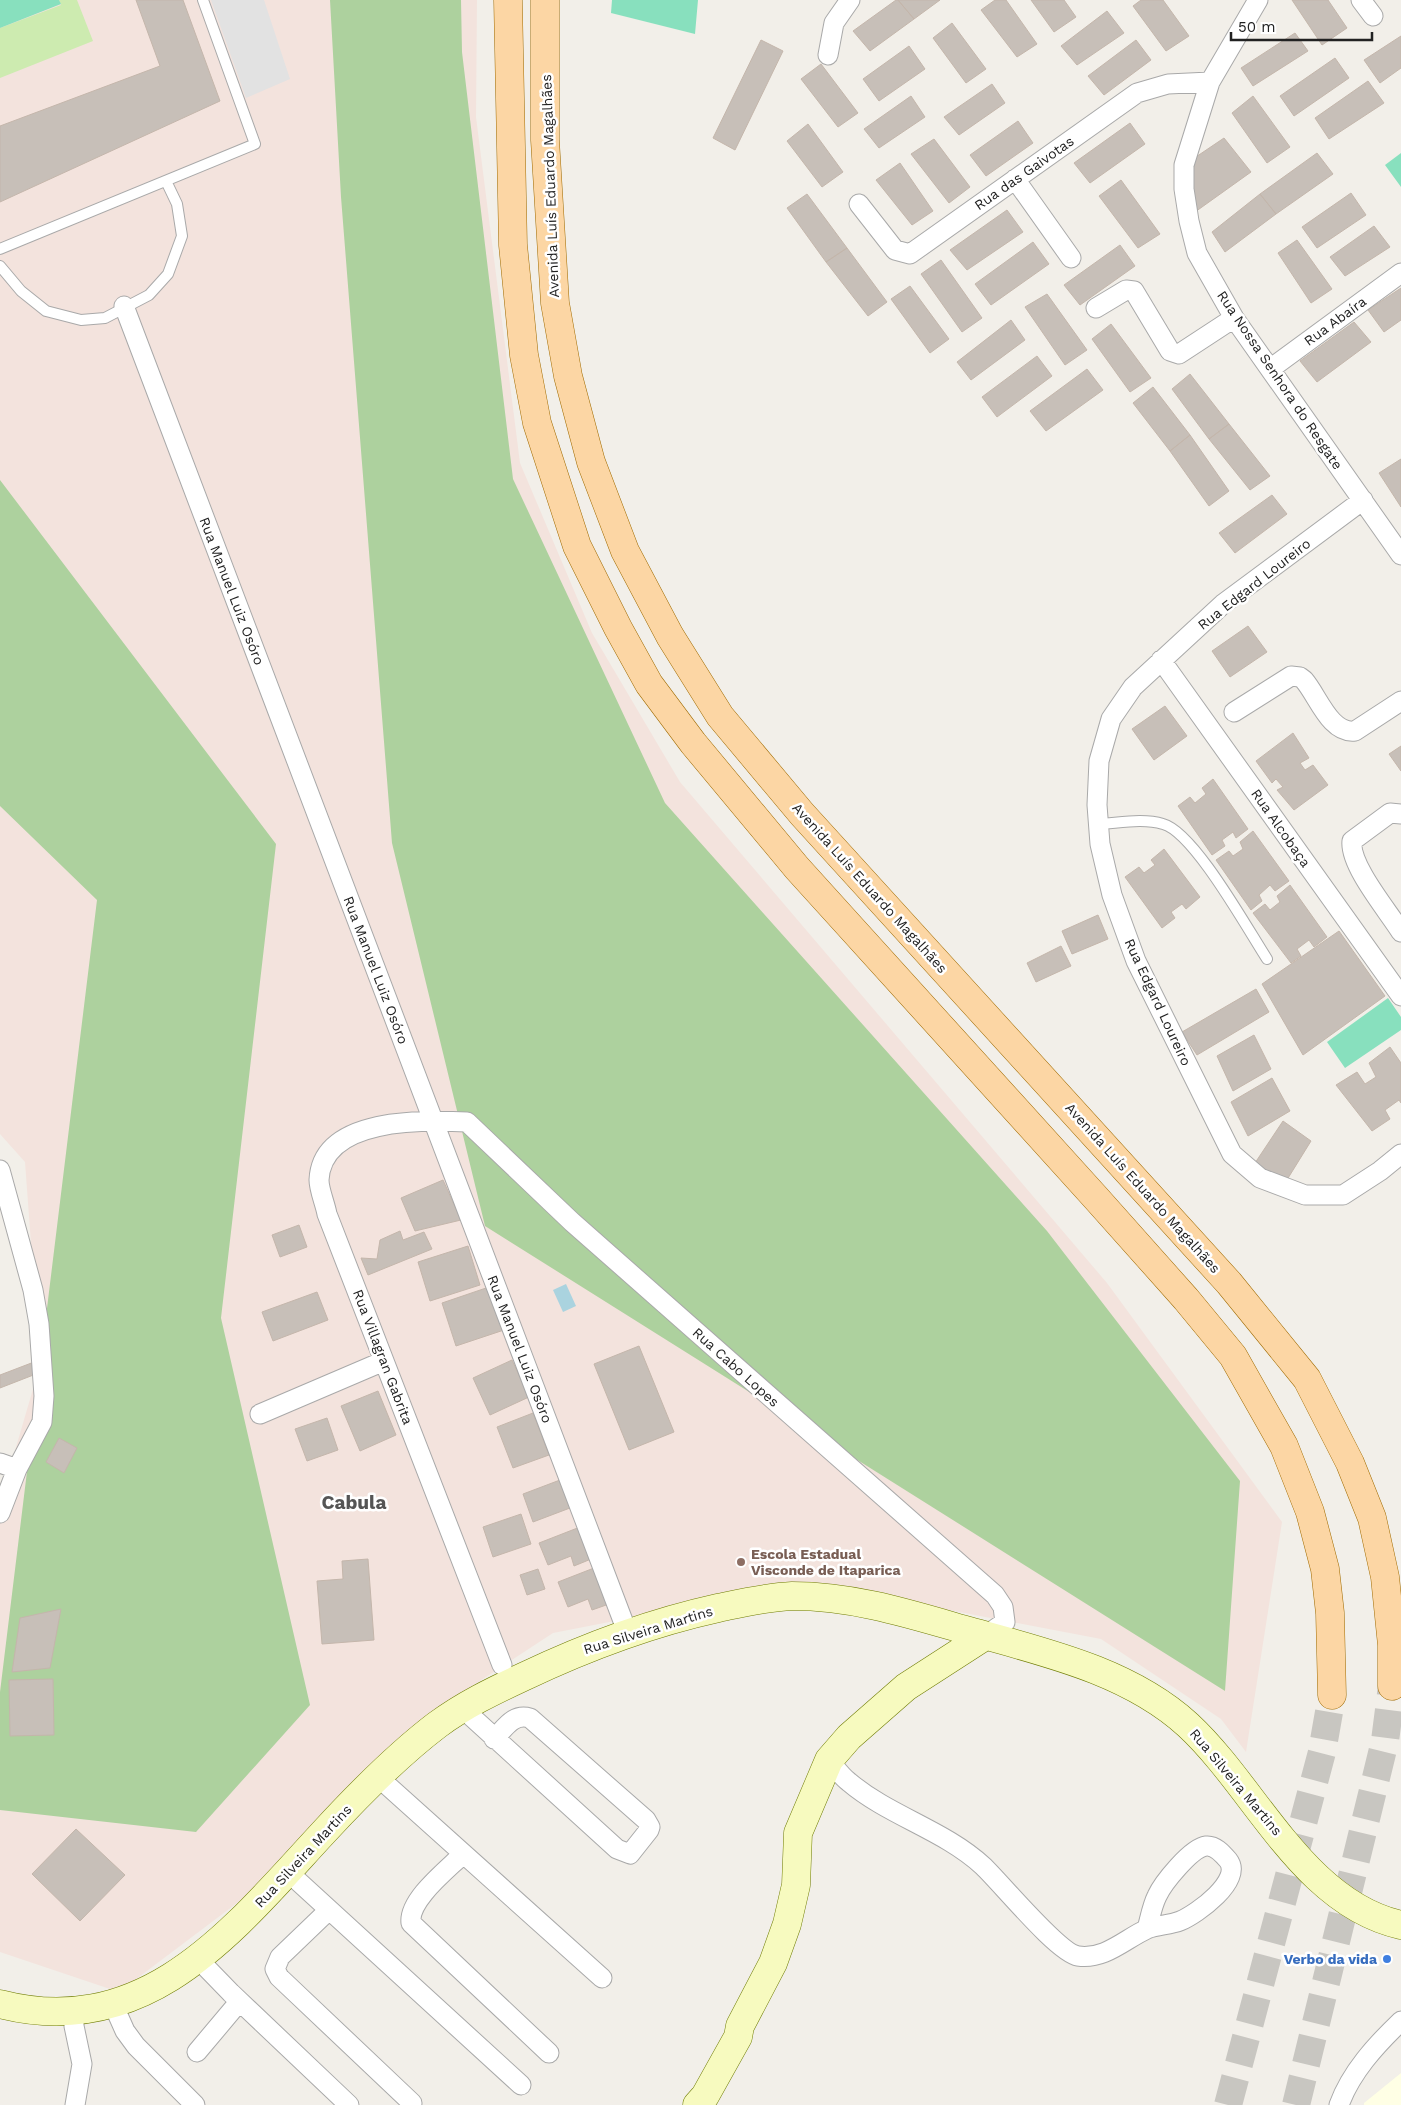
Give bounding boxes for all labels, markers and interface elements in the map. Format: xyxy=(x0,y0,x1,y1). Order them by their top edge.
scale bar xyxy=(1231,10,1372,42)
text: 50 m xyxy=(1238,18,1275,36)
street label: Avenida Luís Eduardo Magalhães xyxy=(538,74,562,298)
street label: Rua das Gaivotas xyxy=(971,133,1077,213)
street label: Rua Nossa Senhora do Resgate xyxy=(1214,288,1346,472)
street label: Rua Abaíra xyxy=(1301,293,1369,349)
street label: Rua Manuel Luiz Osóro xyxy=(196,515,268,667)
street label: Rua Edgard Loureiro xyxy=(1195,535,1313,633)
street label: Rua Alcobaça xyxy=(1248,786,1314,870)
street label: Avenida Luís Eduardo Magalhães xyxy=(789,800,951,976)
street label: Rua Manuel Luiz Osóro xyxy=(340,894,412,1046)
street label: Rua Edgard Loureiro xyxy=(1122,936,1194,1068)
street label: Avenida Luís Eduardo Magalhães xyxy=(1062,1100,1224,1276)
street label: Rua Manuel Luiz Osóro xyxy=(484,1273,556,1425)
street label: Rua Villagran Gabrita xyxy=(350,1287,416,1427)
street label: Rua Cabo Lopes xyxy=(690,1324,782,1410)
district label: Cabula xyxy=(322,1491,386,1514)
place label: Escola Estadual Visconde de Itaparica xyxy=(751,1546,901,1578)
marker: Escola Estadual Visconde de Itaparica xyxy=(735,1556,747,1568)
street label: Rua Silveira Martins xyxy=(581,1603,715,1657)
street label: Rua Silveira Martins xyxy=(1187,1725,1285,1839)
street label: Rua Silveira Martins xyxy=(251,1801,355,1911)
place label: Verbo da vida xyxy=(1284,1951,1378,1967)
marker: Verbo da vida xyxy=(1381,1953,1393,1965)

